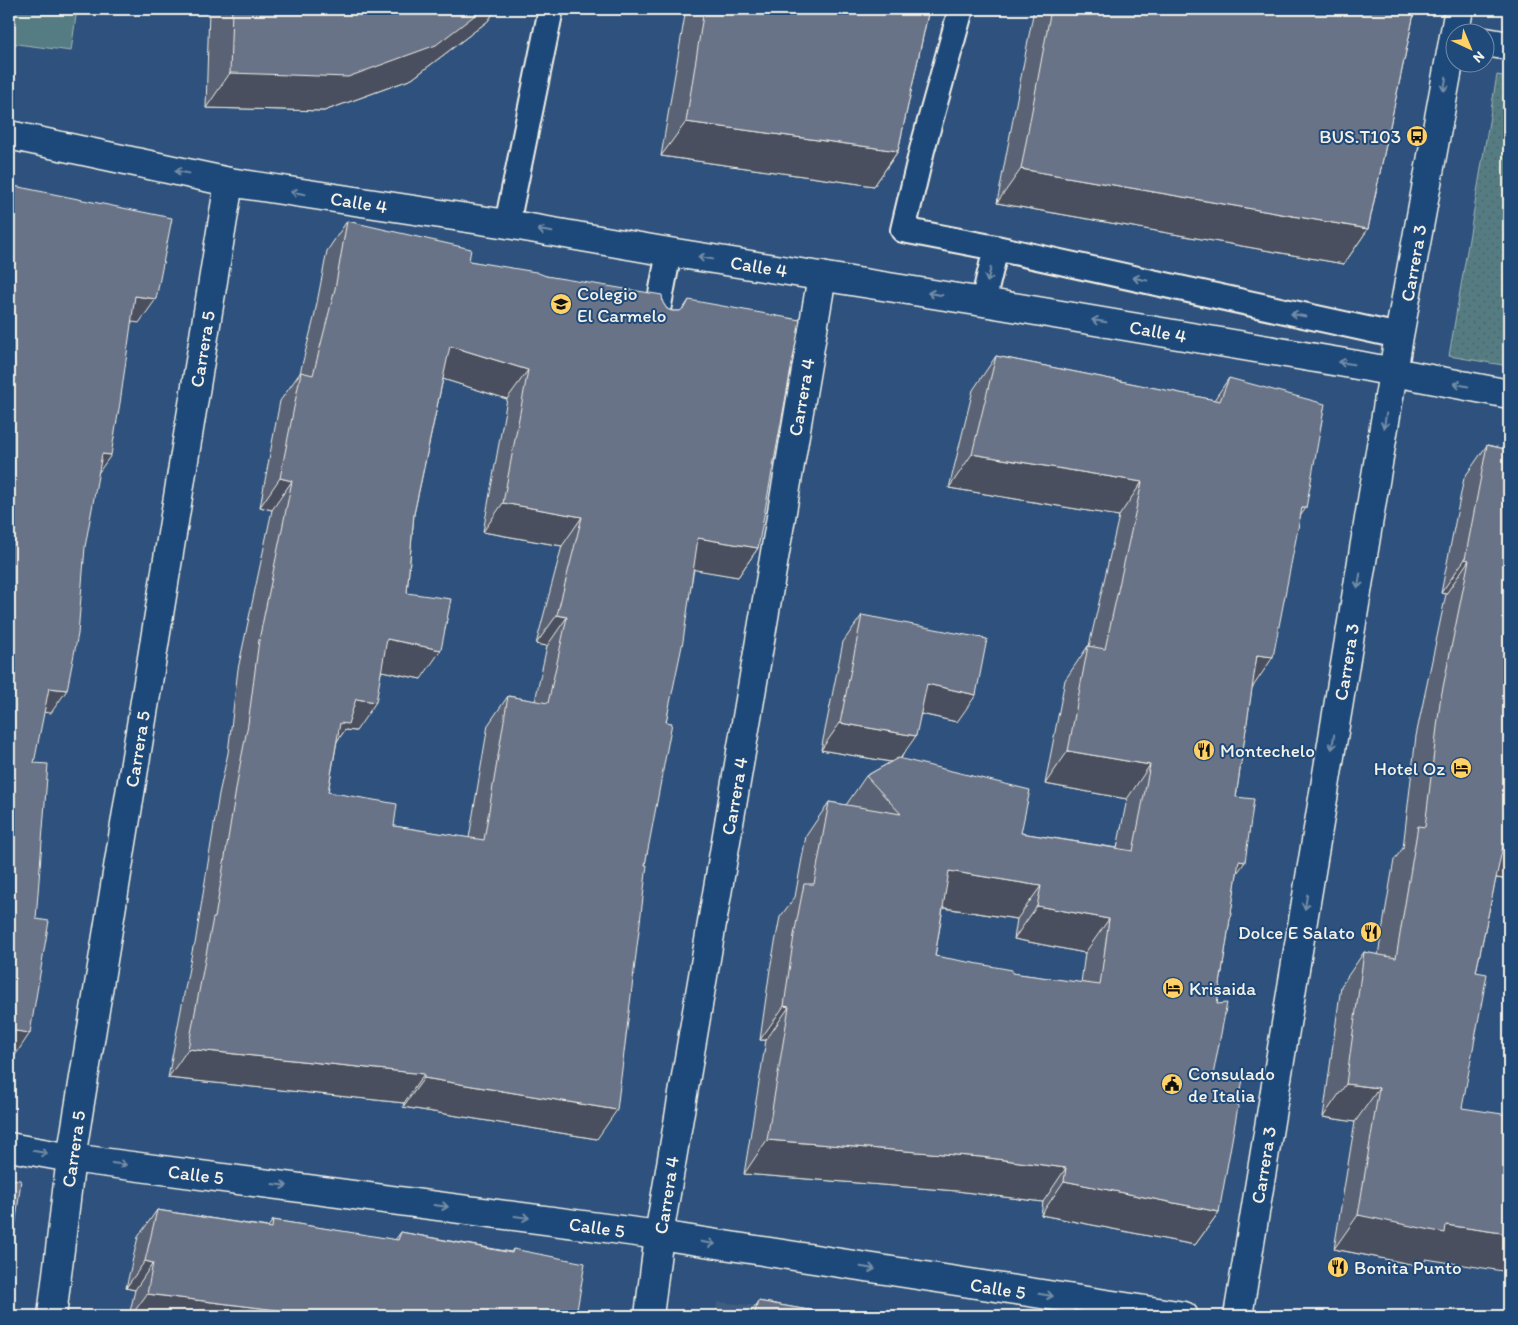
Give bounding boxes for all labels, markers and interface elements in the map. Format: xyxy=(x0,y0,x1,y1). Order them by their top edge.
north arrow xyxy=(1446,22,1496,72)
text: N xyxy=(1469,48,1488,66)
one-way arrow xyxy=(1440,76,1450,92)
bus stop icon: BUS.T103 xyxy=(1405,124,1429,148)
place label: BUS.T103 xyxy=(1319,125,1401,148)
one-way arrow xyxy=(174,167,190,176)
one-way arrow xyxy=(290,187,306,197)
street label: Calle 4 xyxy=(329,187,389,218)
street label: Carrera 3 xyxy=(1395,223,1432,303)
one-way arrow xyxy=(537,225,553,235)
street label: Calle 4 xyxy=(729,251,789,282)
one-way arrow xyxy=(698,252,714,262)
one-way arrow xyxy=(984,266,993,282)
one-way arrow xyxy=(1132,274,1148,284)
place label: Colegio El Carmelo xyxy=(577,282,666,327)
one-way arrow xyxy=(927,289,943,299)
school or university icon: Colegio El Carmelo xyxy=(549,292,573,316)
street label: Carrera 5 xyxy=(185,309,220,389)
one-way arrow xyxy=(1291,310,1307,319)
street label: Calle 4 xyxy=(1128,315,1188,348)
one-way arrow xyxy=(1091,316,1107,326)
street label: Carrera 4 xyxy=(783,356,820,438)
one-way arrow xyxy=(1338,358,1354,368)
one-way arrow xyxy=(1454,380,1470,390)
one-way arrow xyxy=(1380,413,1390,429)
one-way arrow xyxy=(1354,573,1364,589)
street label: Carrera 3 xyxy=(1329,622,1364,702)
street label: Carrera 5 xyxy=(120,709,155,789)
one-way arrow xyxy=(1327,733,1337,749)
restaurant icon: Montechelo xyxy=(1192,738,1216,762)
place label: Montechelo xyxy=(1220,739,1315,762)
street label: Carrera 4 xyxy=(716,755,753,837)
hotel icon: Hotel Oz xyxy=(1449,756,1473,780)
place label: Hotel Oz xyxy=(1374,757,1445,780)
one-way arrow xyxy=(1301,894,1311,910)
restaurant icon: Dolce E Salato xyxy=(1359,920,1383,944)
place label: Dolce E Salato xyxy=(1238,921,1355,944)
hotel icon: Krisaida xyxy=(1161,976,1185,1000)
place label: Krisaida xyxy=(1189,977,1256,1000)
place label: Consulado de Italia xyxy=(1188,1062,1275,1107)
public building icon: Consulado de Italia xyxy=(1160,1072,1184,1096)
street label: Carrera 5 xyxy=(57,1109,90,1189)
street label: Carrera 3 xyxy=(1246,1125,1281,1205)
one-way arrow xyxy=(31,1148,47,1158)
street label: Carrera 4 xyxy=(649,1154,684,1236)
one-way arrow xyxy=(111,1159,127,1169)
street label: Calle 5 xyxy=(167,1160,225,1189)
one-way arrow xyxy=(272,1180,288,1190)
one-way arrow xyxy=(433,1201,449,1211)
one-way arrow xyxy=(514,1212,530,1222)
street label: Calle 5 xyxy=(568,1212,626,1243)
one-way arrow xyxy=(699,1238,715,1248)
restaurant icon: Bonita Punto xyxy=(1326,1255,1350,1279)
place label: Bonita Punto xyxy=(1354,1256,1462,1279)
one-way arrow xyxy=(860,1263,876,1273)
street label: Calle 5 xyxy=(968,1273,1027,1304)
one-way arrow xyxy=(1038,1290,1054,1300)

